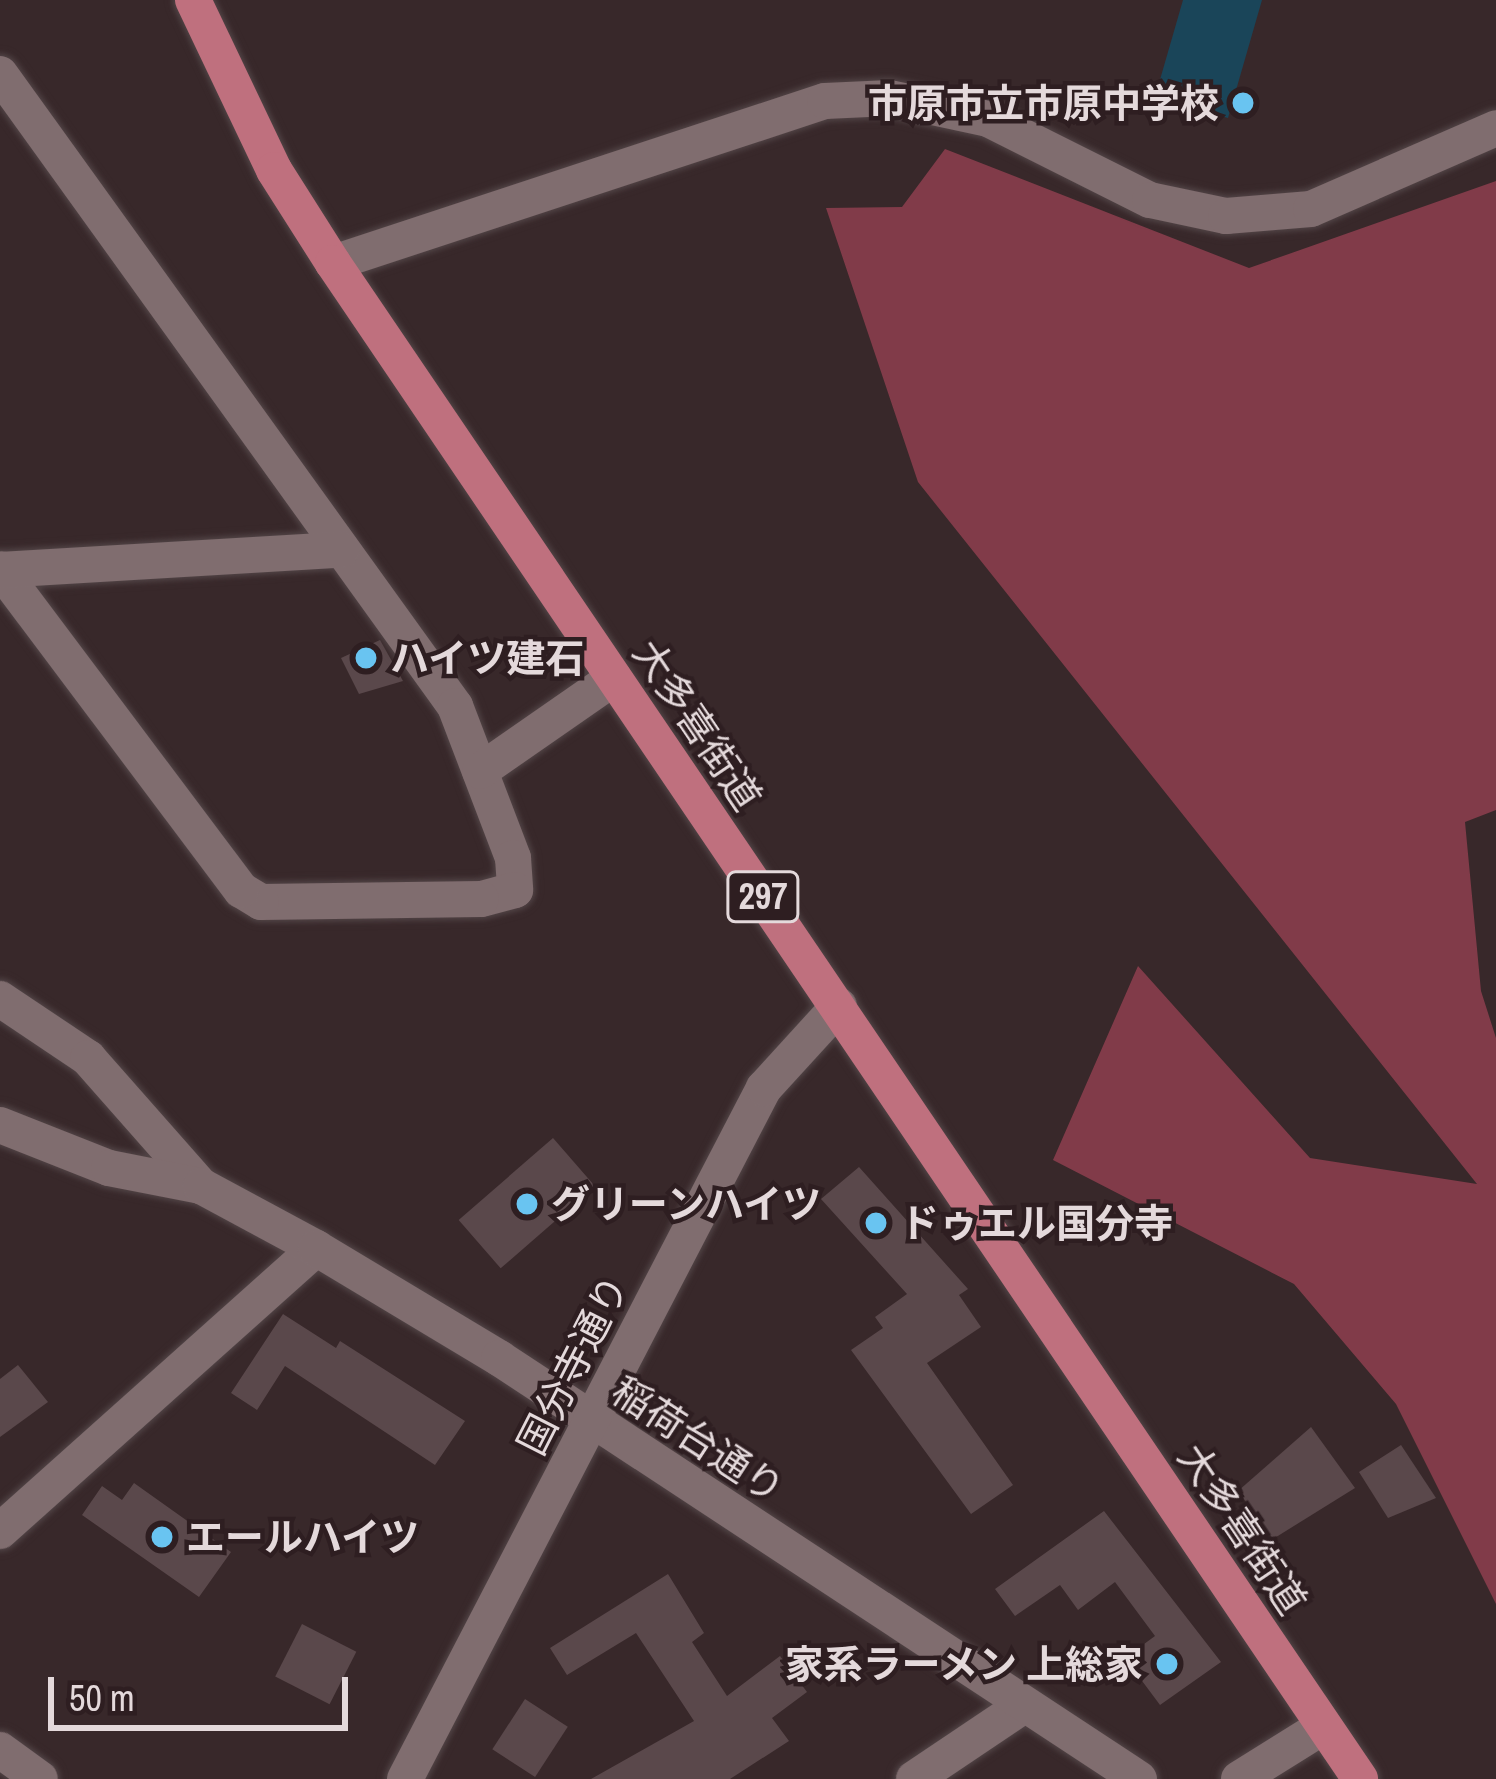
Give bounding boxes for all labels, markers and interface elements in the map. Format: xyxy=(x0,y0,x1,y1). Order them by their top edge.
place label: 市原市立市原中学校 xyxy=(868,80,1219,126)
marker: 市原市立市原中学校 xyxy=(1230,90,1256,116)
street label: 大多喜街道 xyxy=(623,631,771,819)
place label: ハイツ建石 xyxy=(390,635,585,681)
marker: ハイツ建石 xyxy=(353,645,379,671)
road number: 297 xyxy=(724,867,802,927)
place label: グリーンハイツ xyxy=(551,1181,824,1227)
marker: グリーンハイツ xyxy=(514,1191,540,1217)
place label: ドゥエル国分寺 xyxy=(900,1200,1173,1246)
marker: ドゥエル国分寺 xyxy=(863,1210,889,1236)
street label: 国分寺通り xyxy=(508,1268,638,1462)
street label: 稲荷台通り xyxy=(603,1367,793,1513)
street label: 大多喜街道 xyxy=(1168,1435,1316,1623)
place label: エールハイツ xyxy=(186,1514,420,1560)
marker: エールハイツ xyxy=(149,1524,175,1550)
place label: 家系ラーメン 上総家 xyxy=(783,1641,1143,1687)
marker: 家系ラーメン 上総家 xyxy=(1154,1651,1180,1677)
scale bar xyxy=(54,1653,354,1727)
text: 50 m xyxy=(69,1674,135,1722)

